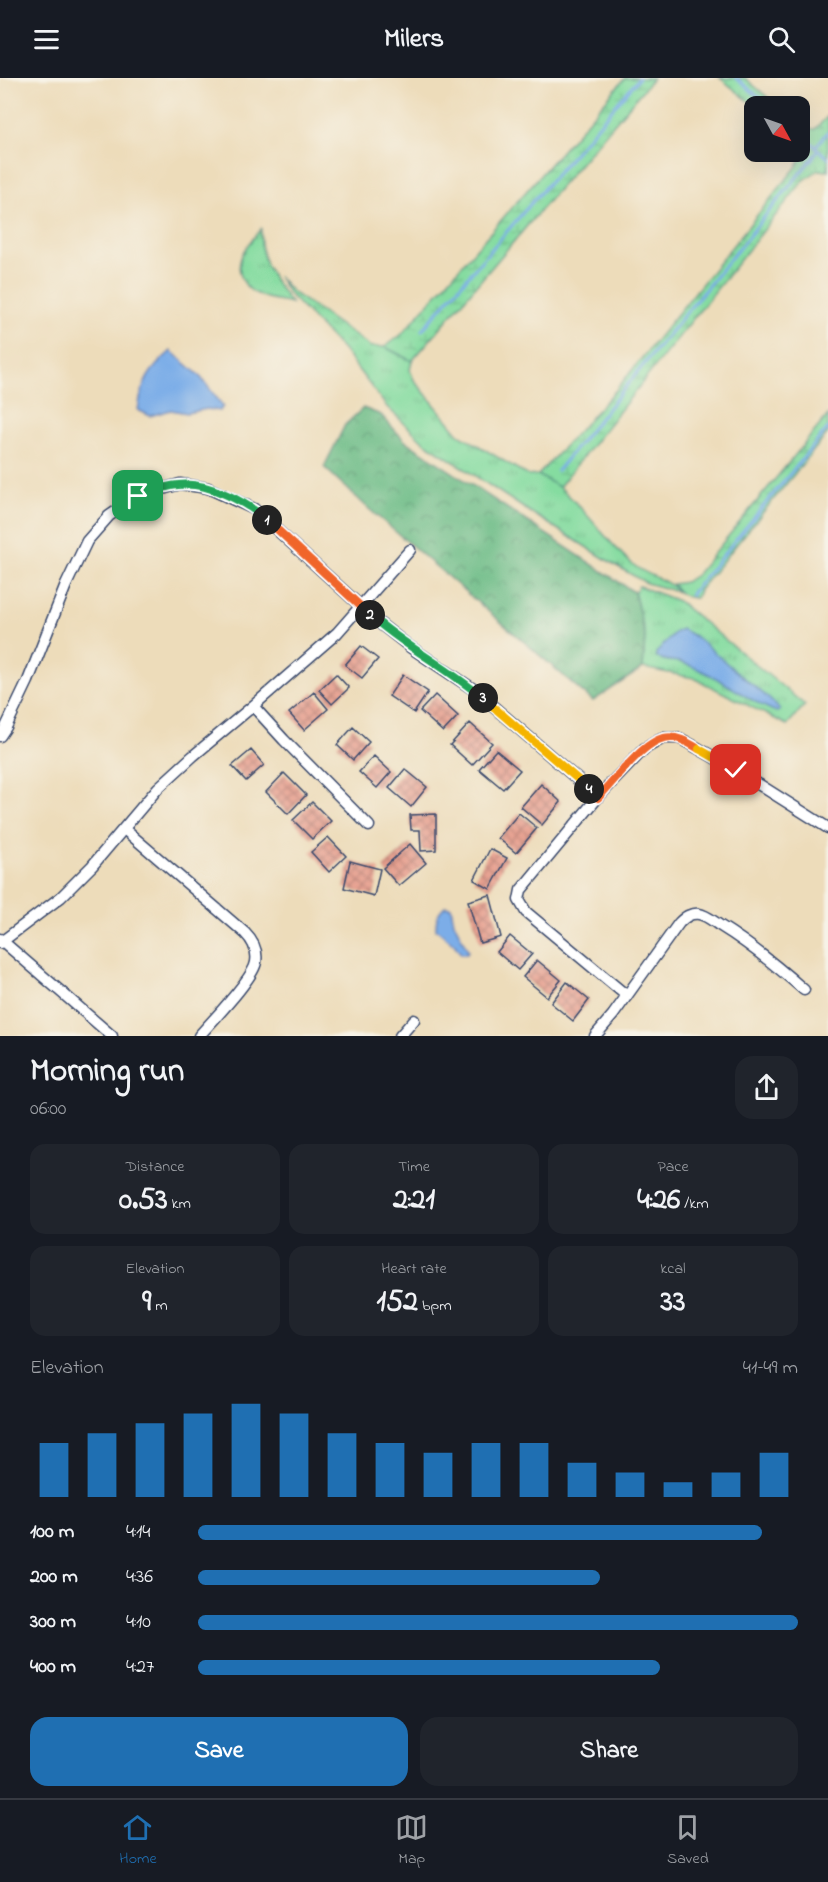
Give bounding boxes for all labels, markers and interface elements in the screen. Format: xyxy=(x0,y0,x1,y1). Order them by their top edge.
text: Milers xyxy=(384,20,444,59)
icon: menu xyxy=(30,23,63,56)
icon: search xyxy=(765,23,798,56)
north arrow xyxy=(744,96,810,162)
map controls xyxy=(744,96,810,162)
pin xyxy=(112,470,163,521)
icon: arrive xyxy=(121,479,154,512)
pin: 1 xyxy=(252,505,282,535)
text: 1 xyxy=(264,508,270,532)
pin: 2 xyxy=(355,600,385,630)
text: 2 xyxy=(366,603,374,627)
pin: 3 xyxy=(468,683,498,713)
text: 3 xyxy=(480,686,486,710)
pin xyxy=(710,744,761,795)
icon: check xyxy=(719,753,752,786)
pin: 4 xyxy=(574,774,604,804)
text: 4 xyxy=(586,777,592,801)
text: Morning run xyxy=(30,1048,184,1096)
button: share xyxy=(735,1056,798,1119)
text: 06:00 xyxy=(30,1095,66,1124)
text: Distance xyxy=(126,1155,184,1179)
text: Time xyxy=(398,1155,430,1179)
text: Pace xyxy=(657,1155,689,1179)
text: 0.53 xyxy=(119,1179,168,1223)
text: 2:21 xyxy=(393,1179,435,1223)
text: 4:26 xyxy=(637,1179,680,1223)
text: km xyxy=(168,1192,191,1216)
text: /km xyxy=(680,1192,709,1216)
text: Elevation xyxy=(126,1257,184,1281)
text: Heart rate xyxy=(381,1257,447,1281)
text: kcal xyxy=(660,1257,686,1281)
text: 9 xyxy=(142,1281,151,1325)
text: 152 xyxy=(376,1281,418,1325)
text: 33 xyxy=(661,1281,685,1325)
text: m xyxy=(151,1294,168,1318)
text: bpm xyxy=(418,1294,452,1318)
text: Elevation xyxy=(30,1354,104,1383)
text: 41–49 m xyxy=(743,1354,798,1383)
text: 100 m xyxy=(30,1518,74,1547)
text: 4:14 xyxy=(126,1518,151,1547)
text: 200 m xyxy=(30,1563,78,1592)
text: 4:36 xyxy=(126,1563,153,1592)
text: 300 m xyxy=(30,1608,76,1637)
text: 4:10 xyxy=(126,1608,151,1637)
text: 400 m xyxy=(30,1653,76,1682)
text: 4:27 xyxy=(126,1653,154,1682)
button: Save xyxy=(30,1717,408,1786)
button: Share xyxy=(420,1717,798,1786)
tab: Home xyxy=(119,1811,157,1871)
tab: Map xyxy=(395,1811,428,1871)
tab: Saved xyxy=(667,1811,709,1871)

